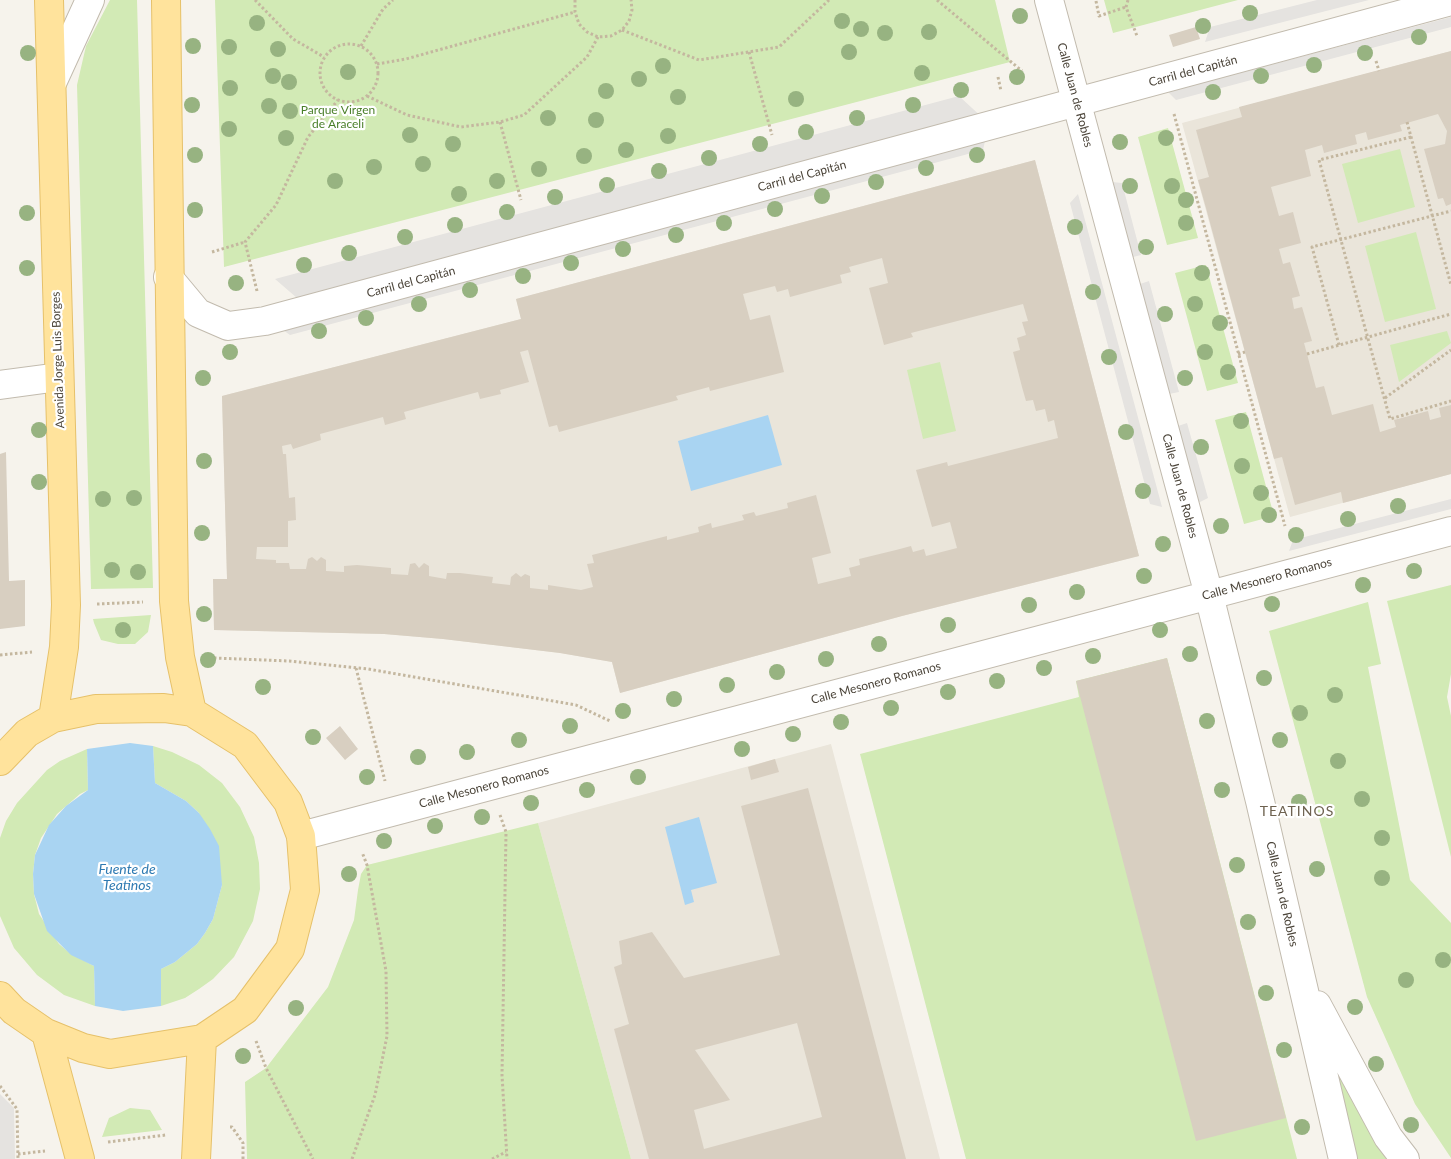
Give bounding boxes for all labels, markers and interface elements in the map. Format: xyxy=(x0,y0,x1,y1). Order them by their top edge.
street label: Calle Juan de Robles xyxy=(1054,41,1096,149)
street label: Carril del Capitán xyxy=(1147,52,1239,90)
park label: Parque Virgen de Araceli xyxy=(301,103,375,131)
street label: Carril del Capitán xyxy=(756,157,848,195)
street label: Carril del Capitán xyxy=(365,263,457,301)
street label: Avenida Jorge Luis Borges xyxy=(48,291,68,429)
street label: Calle Juan de Robles xyxy=(1159,432,1201,540)
street label: Calle Mesonero Romanos xyxy=(1200,555,1334,603)
street label: Calle Mesonero Romanos xyxy=(809,659,943,707)
street label: Calle Mesonero Romanos xyxy=(417,763,551,811)
district label: TEATINOS xyxy=(1259,803,1335,819)
street label: Calle Juan de Robles xyxy=(1263,840,1301,948)
water label: Fuente de Teatinos xyxy=(98,861,156,894)

